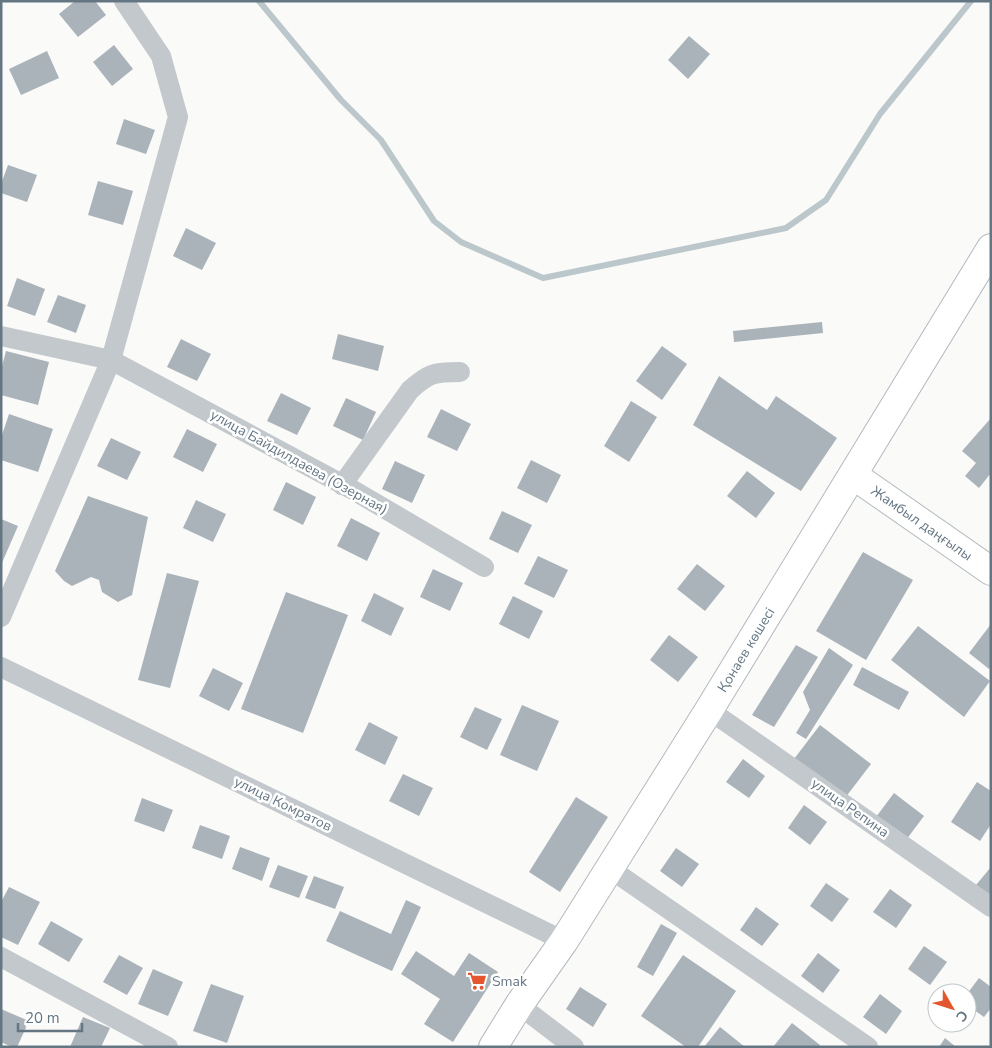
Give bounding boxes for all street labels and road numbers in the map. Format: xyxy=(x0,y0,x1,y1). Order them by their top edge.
street label: улица Байдилдаева (Озерная) xyxy=(207,405,391,519)
street label: Жамбыл даңғылы xyxy=(868,481,976,565)
street label: Қонаев көшесі xyxy=(713,604,779,696)
street label: улица Комратов xyxy=(231,772,335,836)
street label: улица Репина xyxy=(807,774,893,842)

